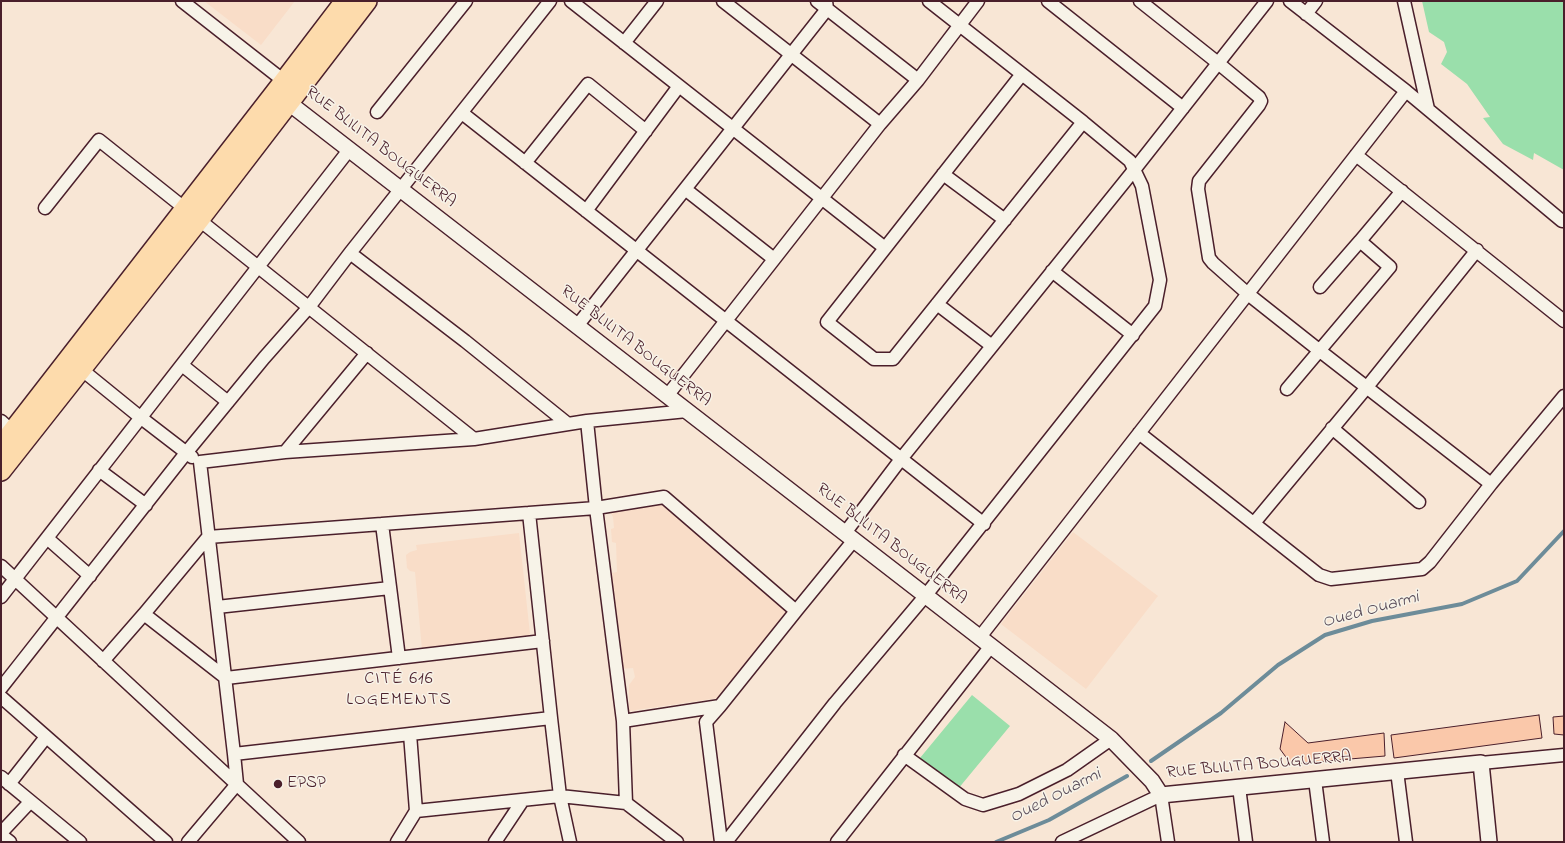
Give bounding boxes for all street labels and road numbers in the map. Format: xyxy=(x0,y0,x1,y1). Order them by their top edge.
street label: RUE BLILITA BOUGUERRA xyxy=(301,83,459,213)
street label: RUE BLILITA BOUGUERRA xyxy=(556,282,714,412)
street label: RUE BLILITA BOUGUERRA xyxy=(812,480,970,610)
street label: RUE BLILITA BOUGUERRA xyxy=(1166,748,1352,784)

